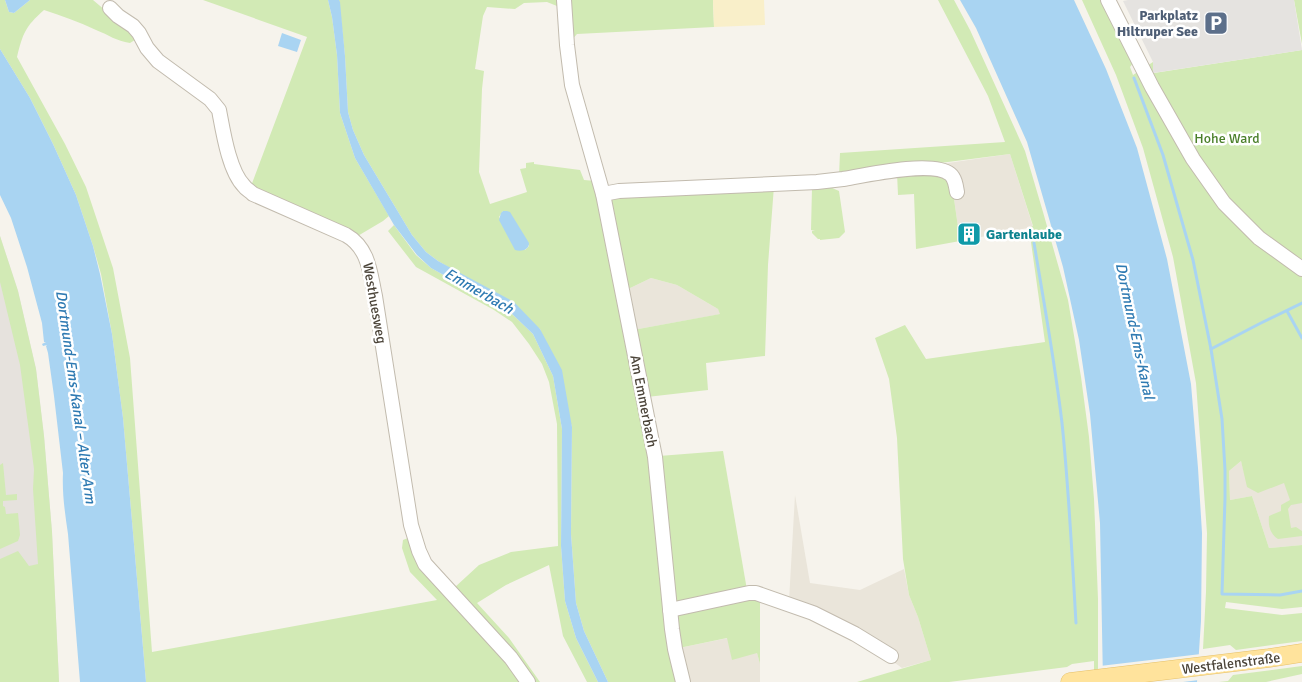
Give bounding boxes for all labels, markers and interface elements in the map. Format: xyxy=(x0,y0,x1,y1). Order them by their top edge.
place label: Parkplatz Hiltruper See xyxy=(1117,7,1198,40)
parking icon: Parkplatz Hiltruper See xyxy=(1203,10,1229,36)
park label: Hohe Ward xyxy=(1194,130,1260,147)
building icon: Gartenlaube xyxy=(956,221,982,247)
place label: Gartenlaube xyxy=(986,226,1062,243)
street label: Westhuesweg xyxy=(359,261,390,345)
water label: Dortmund-Ems-Kanal xyxy=(1112,261,1159,402)
water label: Emmerbach xyxy=(442,264,517,318)
water label: Dortmund-Ems-Kanal – Alter Arm xyxy=(52,289,100,506)
street label: Am Emmerbach xyxy=(626,353,661,449)
street label: Westfalenstraße xyxy=(1181,649,1281,678)

